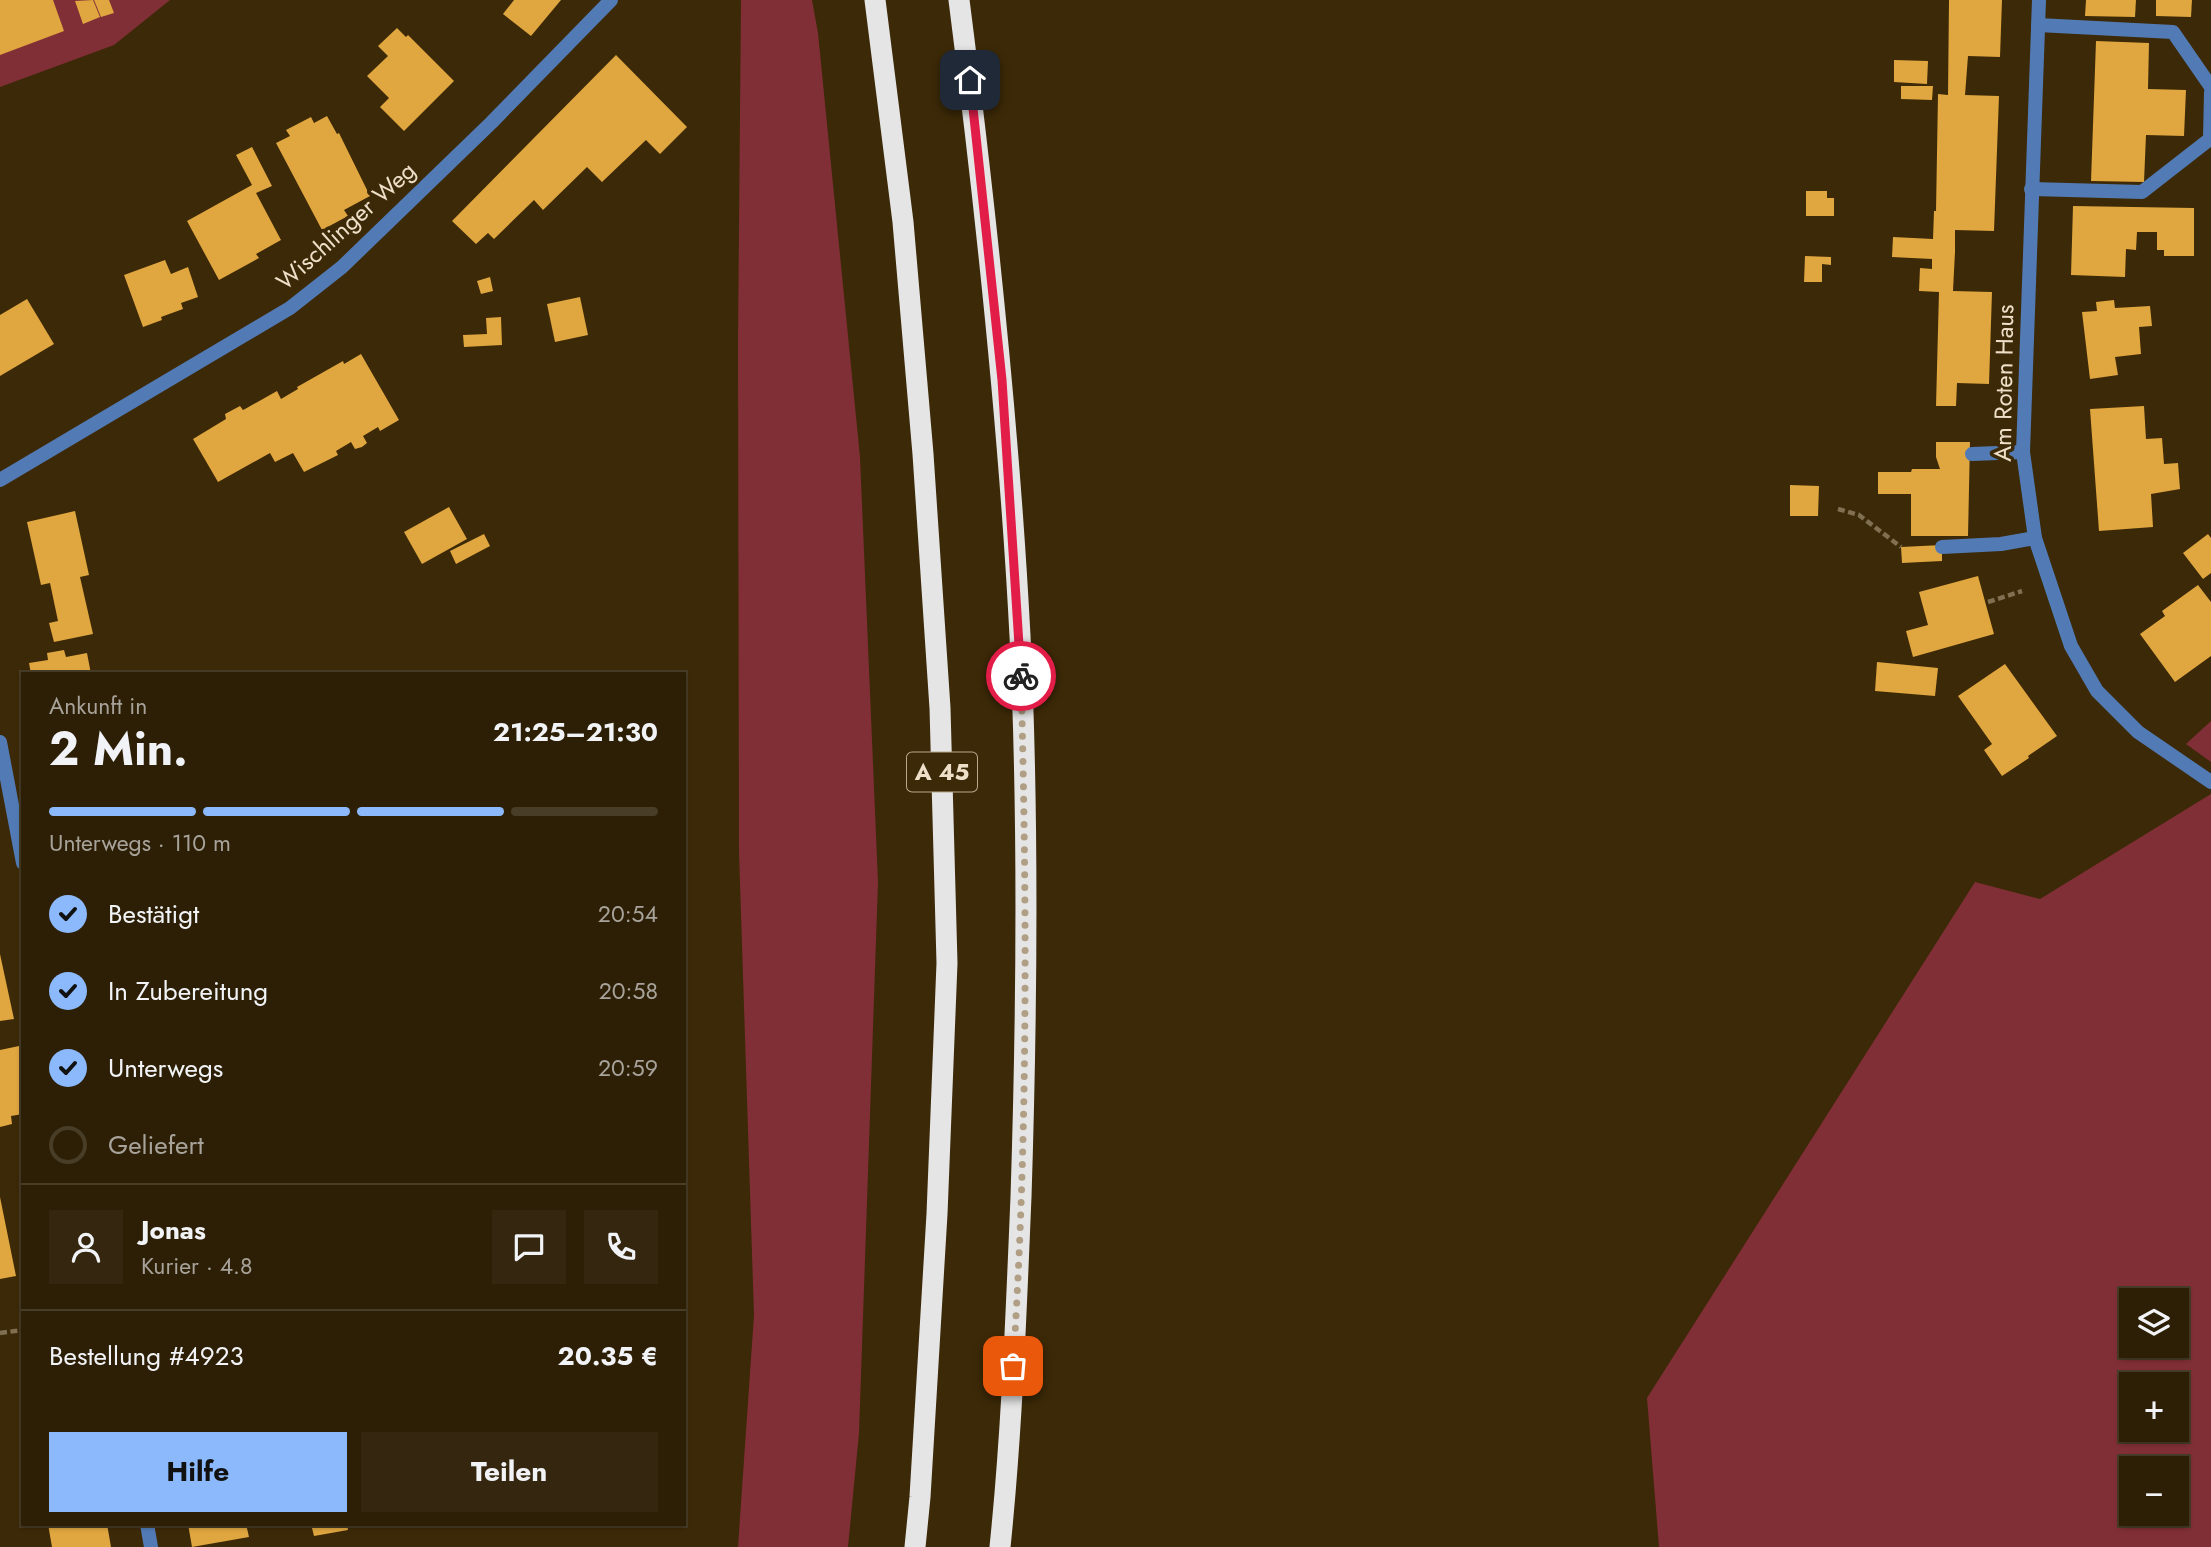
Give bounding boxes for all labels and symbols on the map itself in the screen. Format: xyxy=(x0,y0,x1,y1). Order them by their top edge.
pin xyxy=(940,50,1000,110)
street label: Wischlinger Weg xyxy=(268,153,423,298)
street label: Am Roten Haus xyxy=(1985,304,2022,462)
courier xyxy=(986,641,1056,711)
road number: A 45 xyxy=(907,752,977,792)
pin xyxy=(983,1336,1043,1396)

